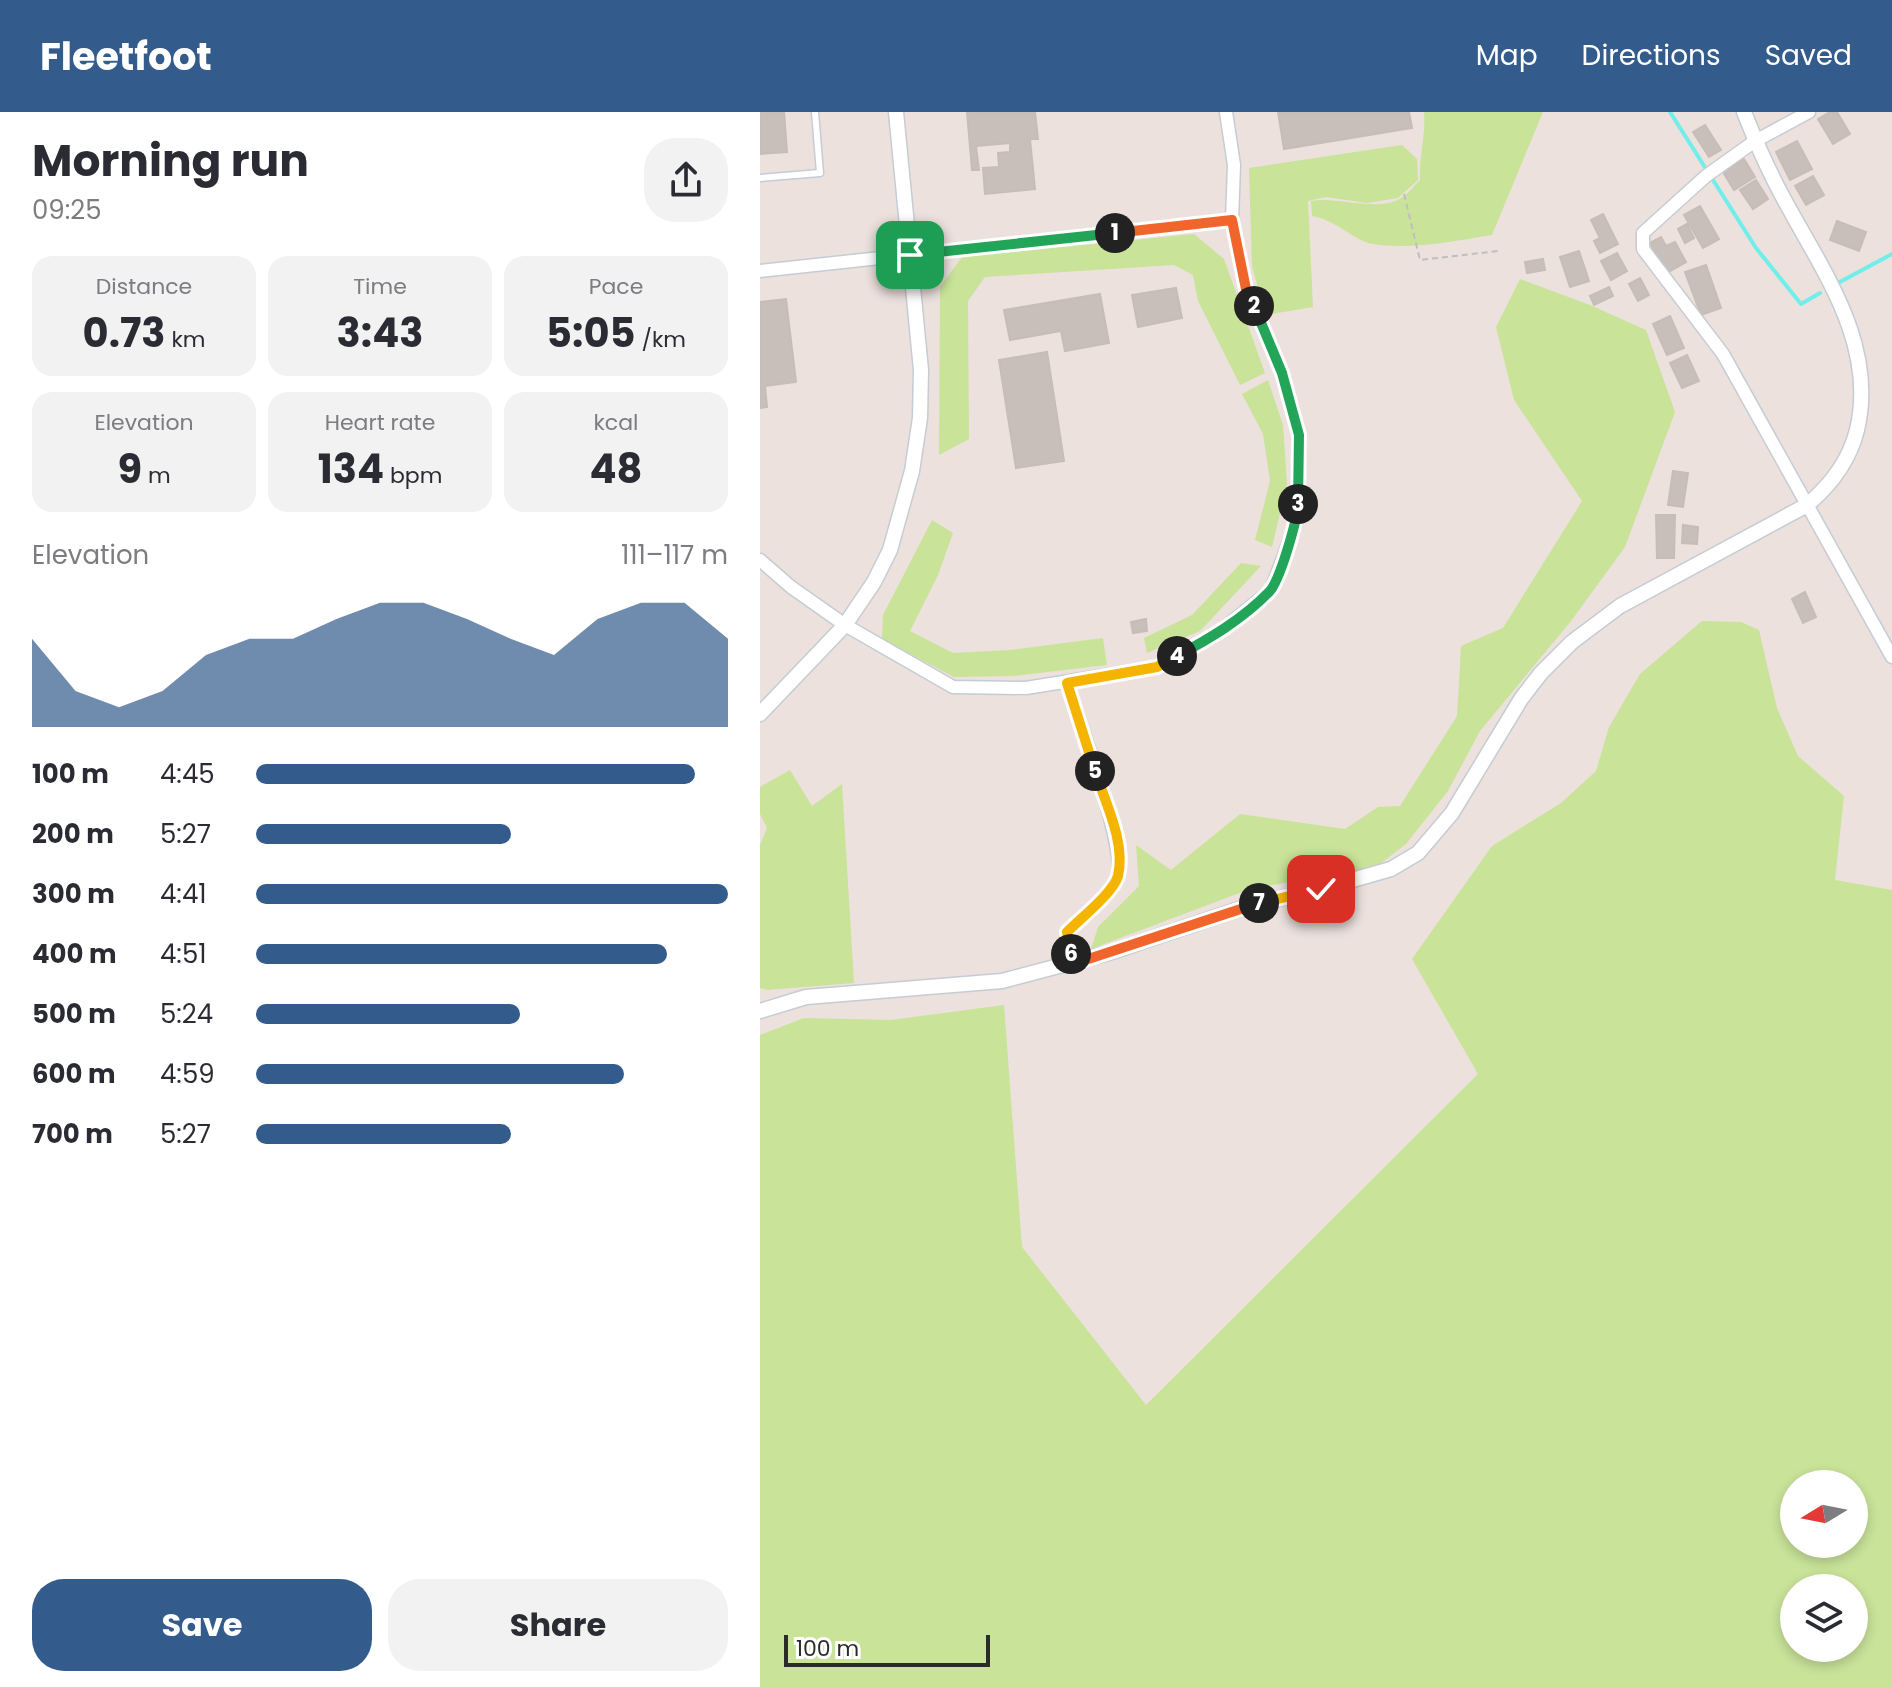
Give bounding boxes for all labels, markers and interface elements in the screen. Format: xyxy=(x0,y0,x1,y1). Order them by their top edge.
text: Fleetfoot xyxy=(40,30,212,83)
text: Map xyxy=(1476,36,1538,75)
text: Directions xyxy=(1582,36,1721,75)
text: Saved xyxy=(1765,36,1852,75)
text: Morning run xyxy=(32,130,309,191)
button: share xyxy=(644,138,728,222)
text: 09:25 xyxy=(32,192,102,228)
pin: 1 xyxy=(1095,213,1135,253)
text: 1 xyxy=(1111,217,1119,248)
pin xyxy=(876,221,944,289)
icon: arrive xyxy=(888,233,932,277)
text: Distance xyxy=(96,271,192,302)
text: Time xyxy=(353,271,407,302)
text: Pace xyxy=(589,271,643,302)
pin: 2 xyxy=(1234,286,1274,326)
text: 2 xyxy=(1248,290,1260,321)
text: 0.73 xyxy=(83,305,166,361)
text: 3:43 xyxy=(337,305,423,361)
text: 5:05 xyxy=(546,305,636,361)
text: km xyxy=(166,324,205,355)
text: /km xyxy=(636,324,686,355)
text: Elevation xyxy=(94,407,194,438)
text: Heart rate xyxy=(325,407,435,438)
text: kcal xyxy=(594,407,638,438)
text: 9 xyxy=(117,441,142,497)
text: 134 xyxy=(318,441,384,497)
text: 48 xyxy=(590,441,643,497)
text: m xyxy=(142,460,171,491)
text: bpm xyxy=(384,460,442,491)
pin: 3 xyxy=(1278,484,1318,524)
text: 3 xyxy=(1291,488,1305,519)
text: Elevation xyxy=(32,537,149,573)
text: 111–117 m xyxy=(621,537,728,573)
pin: 4 xyxy=(1157,636,1197,676)
text: 4 xyxy=(1170,640,1184,671)
pin: 5 xyxy=(1075,751,1115,791)
text: 5 xyxy=(1088,755,1102,786)
text: 100 m xyxy=(32,756,109,792)
text: 4:45 xyxy=(160,756,215,792)
text: 200 m xyxy=(32,816,114,852)
text: 5:27 xyxy=(160,816,211,852)
pin xyxy=(1287,855,1355,923)
icon: check xyxy=(1299,867,1343,911)
text: 300 m xyxy=(32,876,115,912)
text: 4:41 xyxy=(160,876,207,912)
pin: 7 xyxy=(1239,883,1279,923)
text: 7 xyxy=(1253,887,1265,918)
pin: 6 xyxy=(1051,934,1091,974)
text: 400 m xyxy=(32,936,117,972)
text: 4:51 xyxy=(160,936,207,972)
text: 6 xyxy=(1064,938,1078,969)
text: 500 m xyxy=(32,996,116,1032)
text: 5:24 xyxy=(160,996,213,1032)
text: 600 m xyxy=(32,1056,116,1092)
text: 4:59 xyxy=(160,1056,215,1092)
text: 700 m xyxy=(32,1116,113,1152)
text: 5:27 xyxy=(160,1116,211,1152)
north arrow xyxy=(1780,1470,1868,1558)
map controls xyxy=(1780,1470,1868,1662)
button: layers xyxy=(1780,1574,1868,1662)
button: Save xyxy=(32,1579,372,1671)
button: Share xyxy=(388,1579,728,1671)
scale bar xyxy=(784,1631,990,1667)
text: 100 m xyxy=(796,1633,859,1664)

